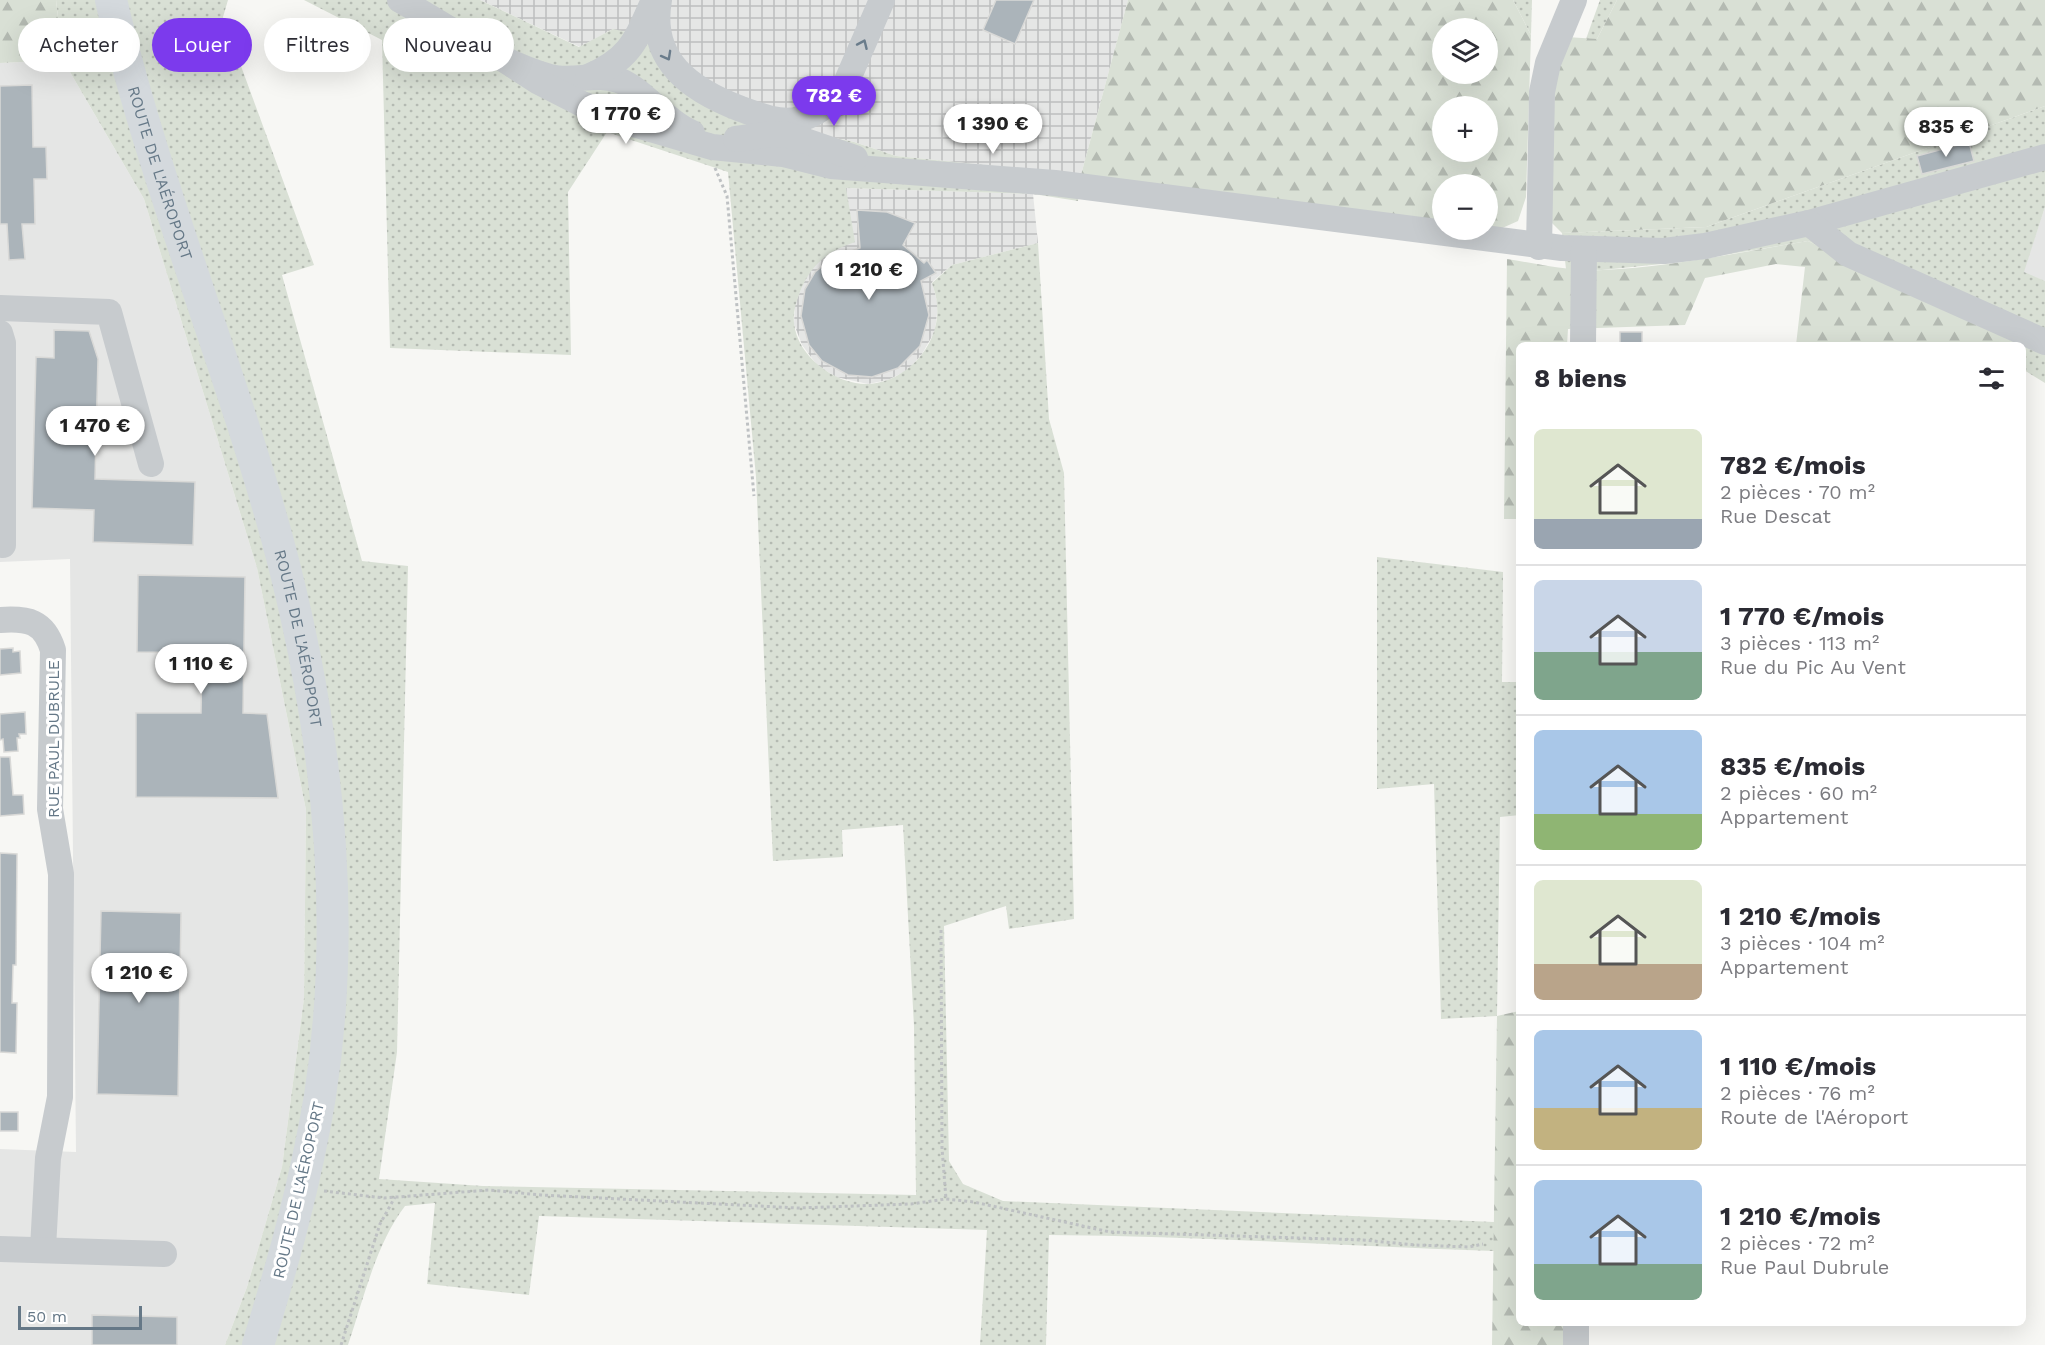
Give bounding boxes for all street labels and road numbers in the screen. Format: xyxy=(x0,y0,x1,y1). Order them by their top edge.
street label: ROUTE DE L'AÉROPORT xyxy=(124,84,197,263)
street label: ROUTE DE L'AÉROPORT xyxy=(270,548,326,729)
street label: RUE PAUL DUBRULE xyxy=(44,660,63,818)
street label: ROUTE DE L'AÉROPORT xyxy=(269,1099,328,1280)

